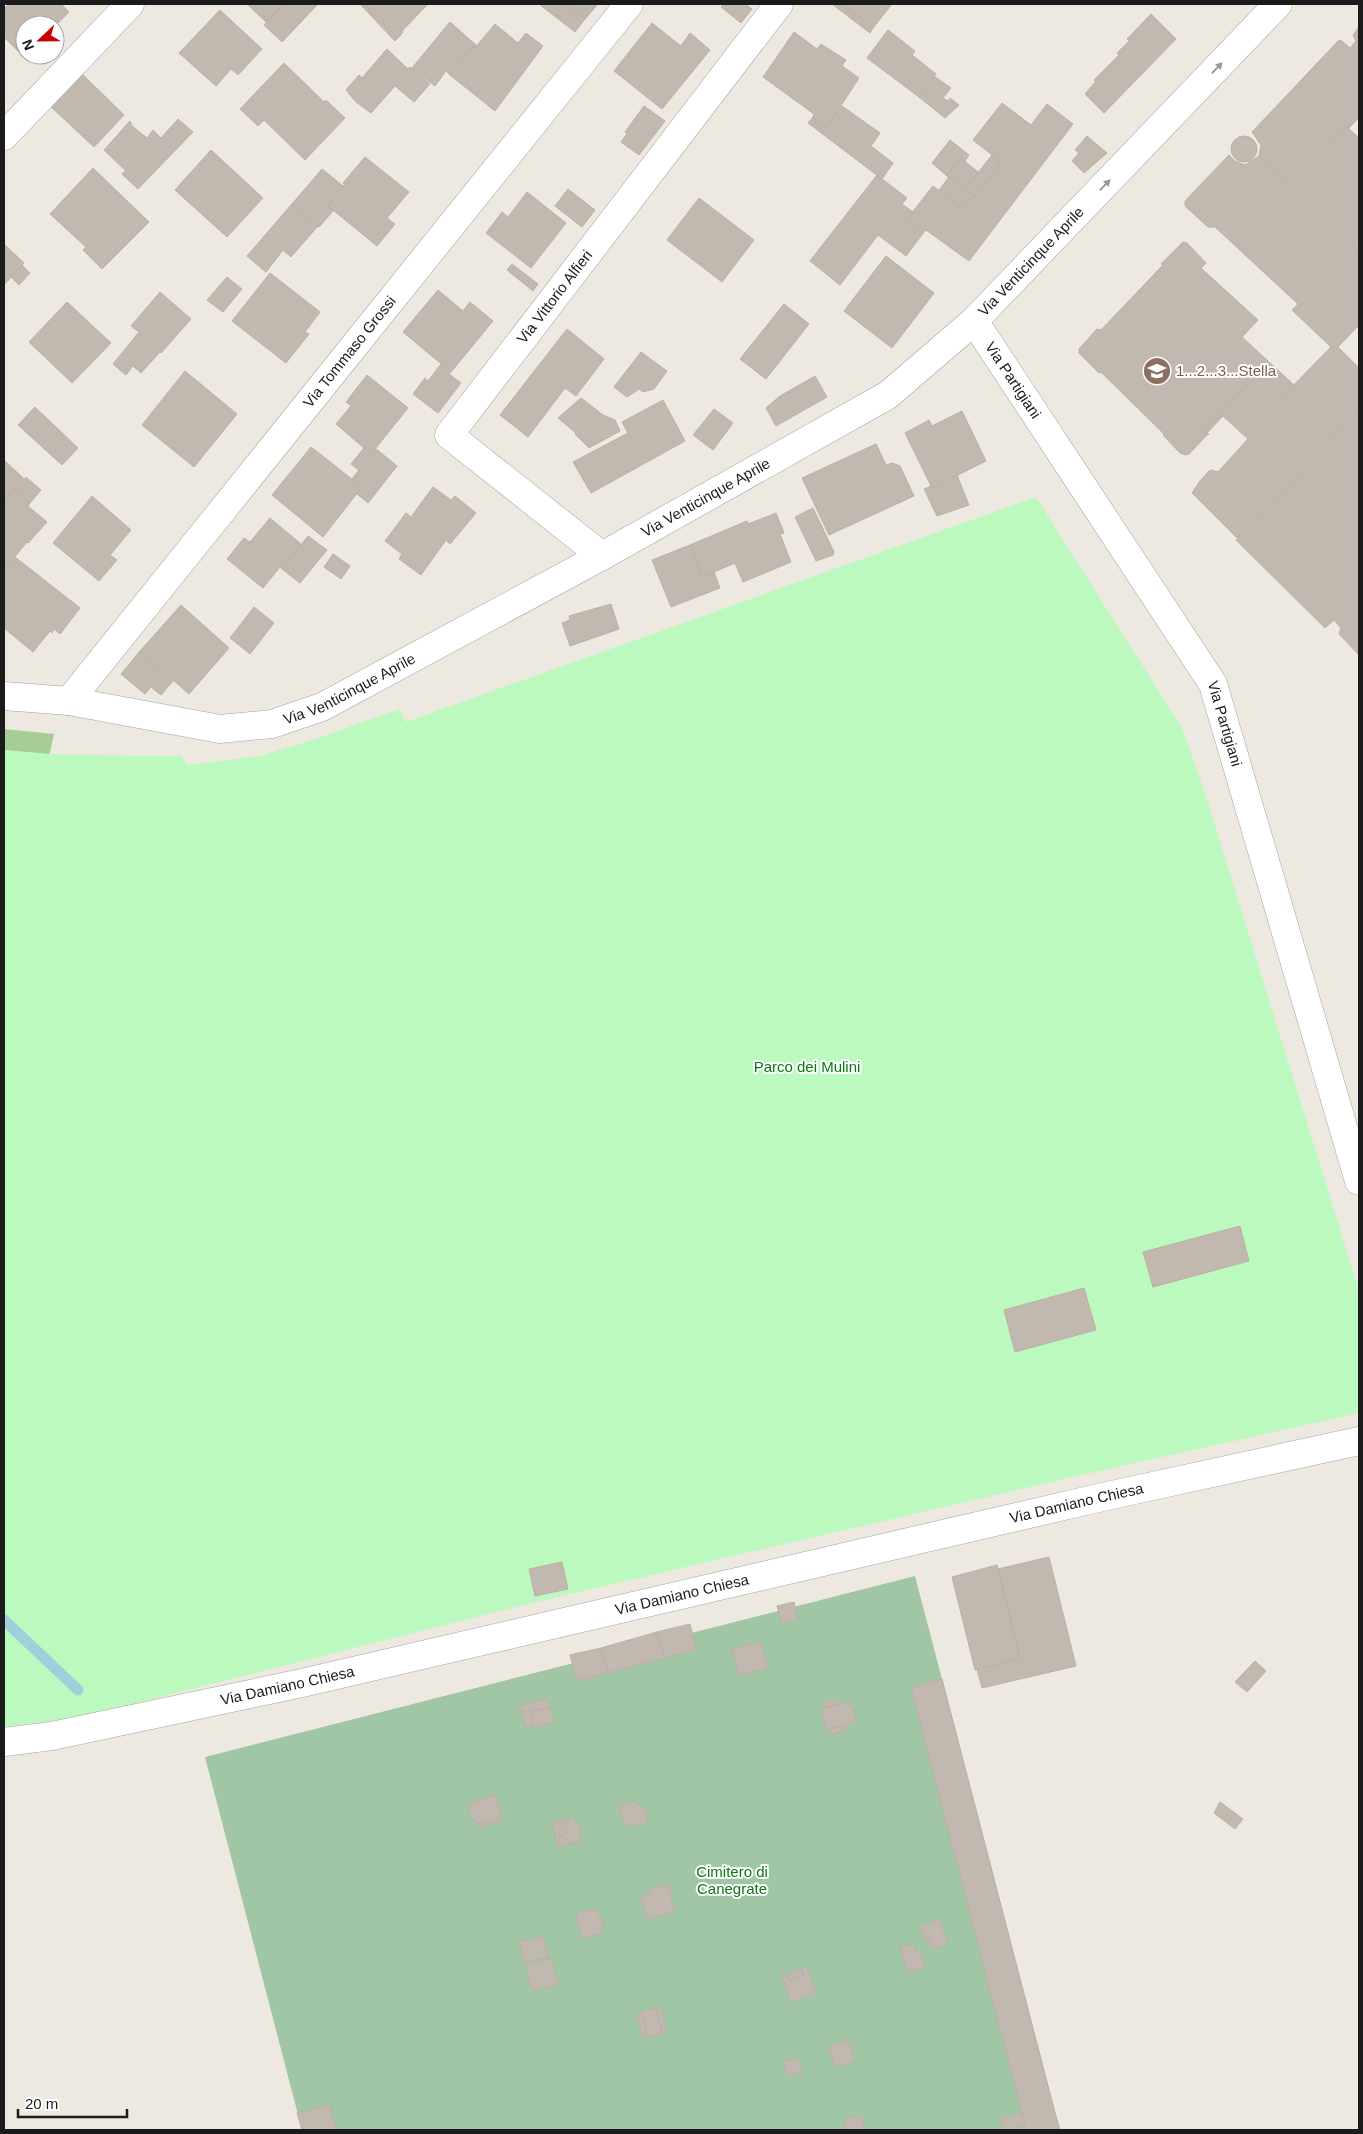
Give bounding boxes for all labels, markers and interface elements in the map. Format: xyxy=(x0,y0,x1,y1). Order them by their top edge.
north arrow xyxy=(15,15,65,65)
text: N xyxy=(19,37,37,53)
one-way arrow xyxy=(1211,62,1223,74)
one-way arrow xyxy=(1099,179,1111,191)
street label: Via Venticinque Aprile xyxy=(974,203,1087,319)
street label: Via Vittorio Alfieri xyxy=(513,247,595,347)
street label: Via Tommaso Grossi xyxy=(299,292,399,411)
street label: Via Partigiani xyxy=(982,339,1045,422)
school or university icon: 1...2...3...Stella xyxy=(1142,356,1172,386)
place label: 1...2...3...Stella xyxy=(1176,362,1277,379)
street label: Via Venticinque Aprile xyxy=(638,454,773,540)
street label: Via Venticinque Aprile xyxy=(281,649,418,728)
street label: Via Partigiani xyxy=(1205,679,1246,768)
park label: Parco dei Mulini xyxy=(754,1058,860,1075)
street label: Via Damiano Chiesa xyxy=(1008,1479,1145,1526)
street label: Via Damiano Chiesa xyxy=(613,1570,751,1618)
street label: Via Damiano Chiesa xyxy=(219,1662,356,1708)
park label: Cimitero di Canegrate xyxy=(696,1863,768,1897)
scale bar xyxy=(18,2086,126,2118)
text: 20 m xyxy=(25,2095,58,2112)

